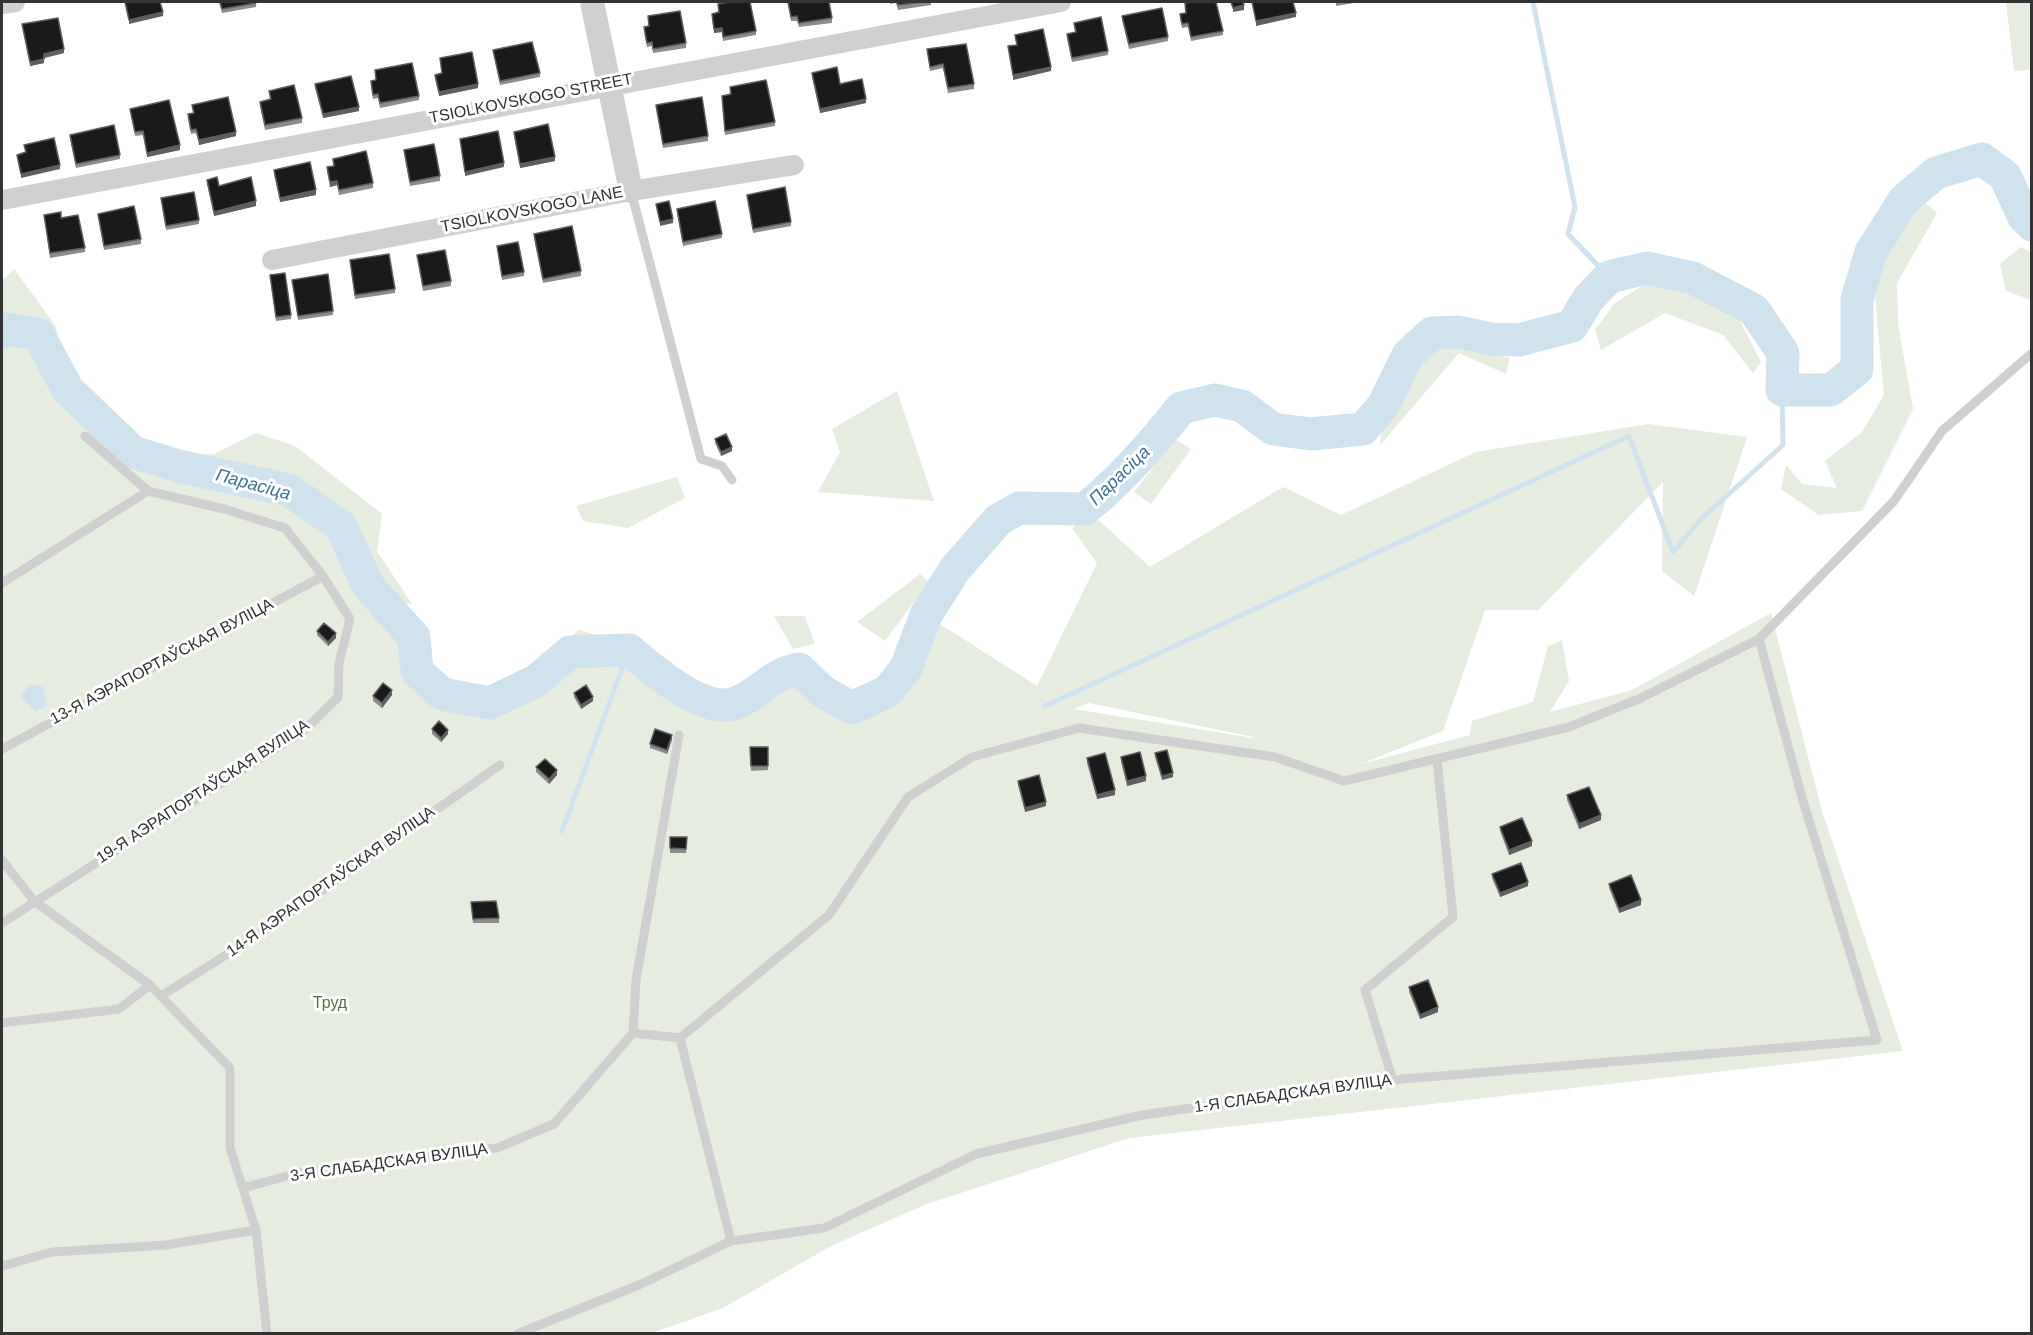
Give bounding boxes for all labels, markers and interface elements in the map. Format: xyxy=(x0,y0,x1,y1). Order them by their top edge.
street label: TSIOLKOVSKOGO STREET xyxy=(428,70,634,128)
street label: TSIOLKOVSKOGO LANE xyxy=(439,183,625,237)
water label: Парасіца xyxy=(1085,442,1155,510)
water label: Парасіца xyxy=(213,465,293,505)
street label: 13-Я АЭРАПОРТАЎСКАЯ ВУЛІЦА xyxy=(47,595,277,729)
street label: 19-Я АЭРАПОРТАЎСКАЯ ВУЛІЦА xyxy=(93,716,313,868)
street label: 14-Я АЭРАПОРТАЎСКАЯ ВУЛІЦА xyxy=(223,802,439,962)
park label: Труд xyxy=(313,994,347,1014)
street label: 1-Я СЛАБАДСКАЯ ВУЛІЦА xyxy=(1193,1071,1393,1117)
street label: 3-Я СЛАБАДСКАЯ ВУЛІЦА xyxy=(289,1140,489,1186)

